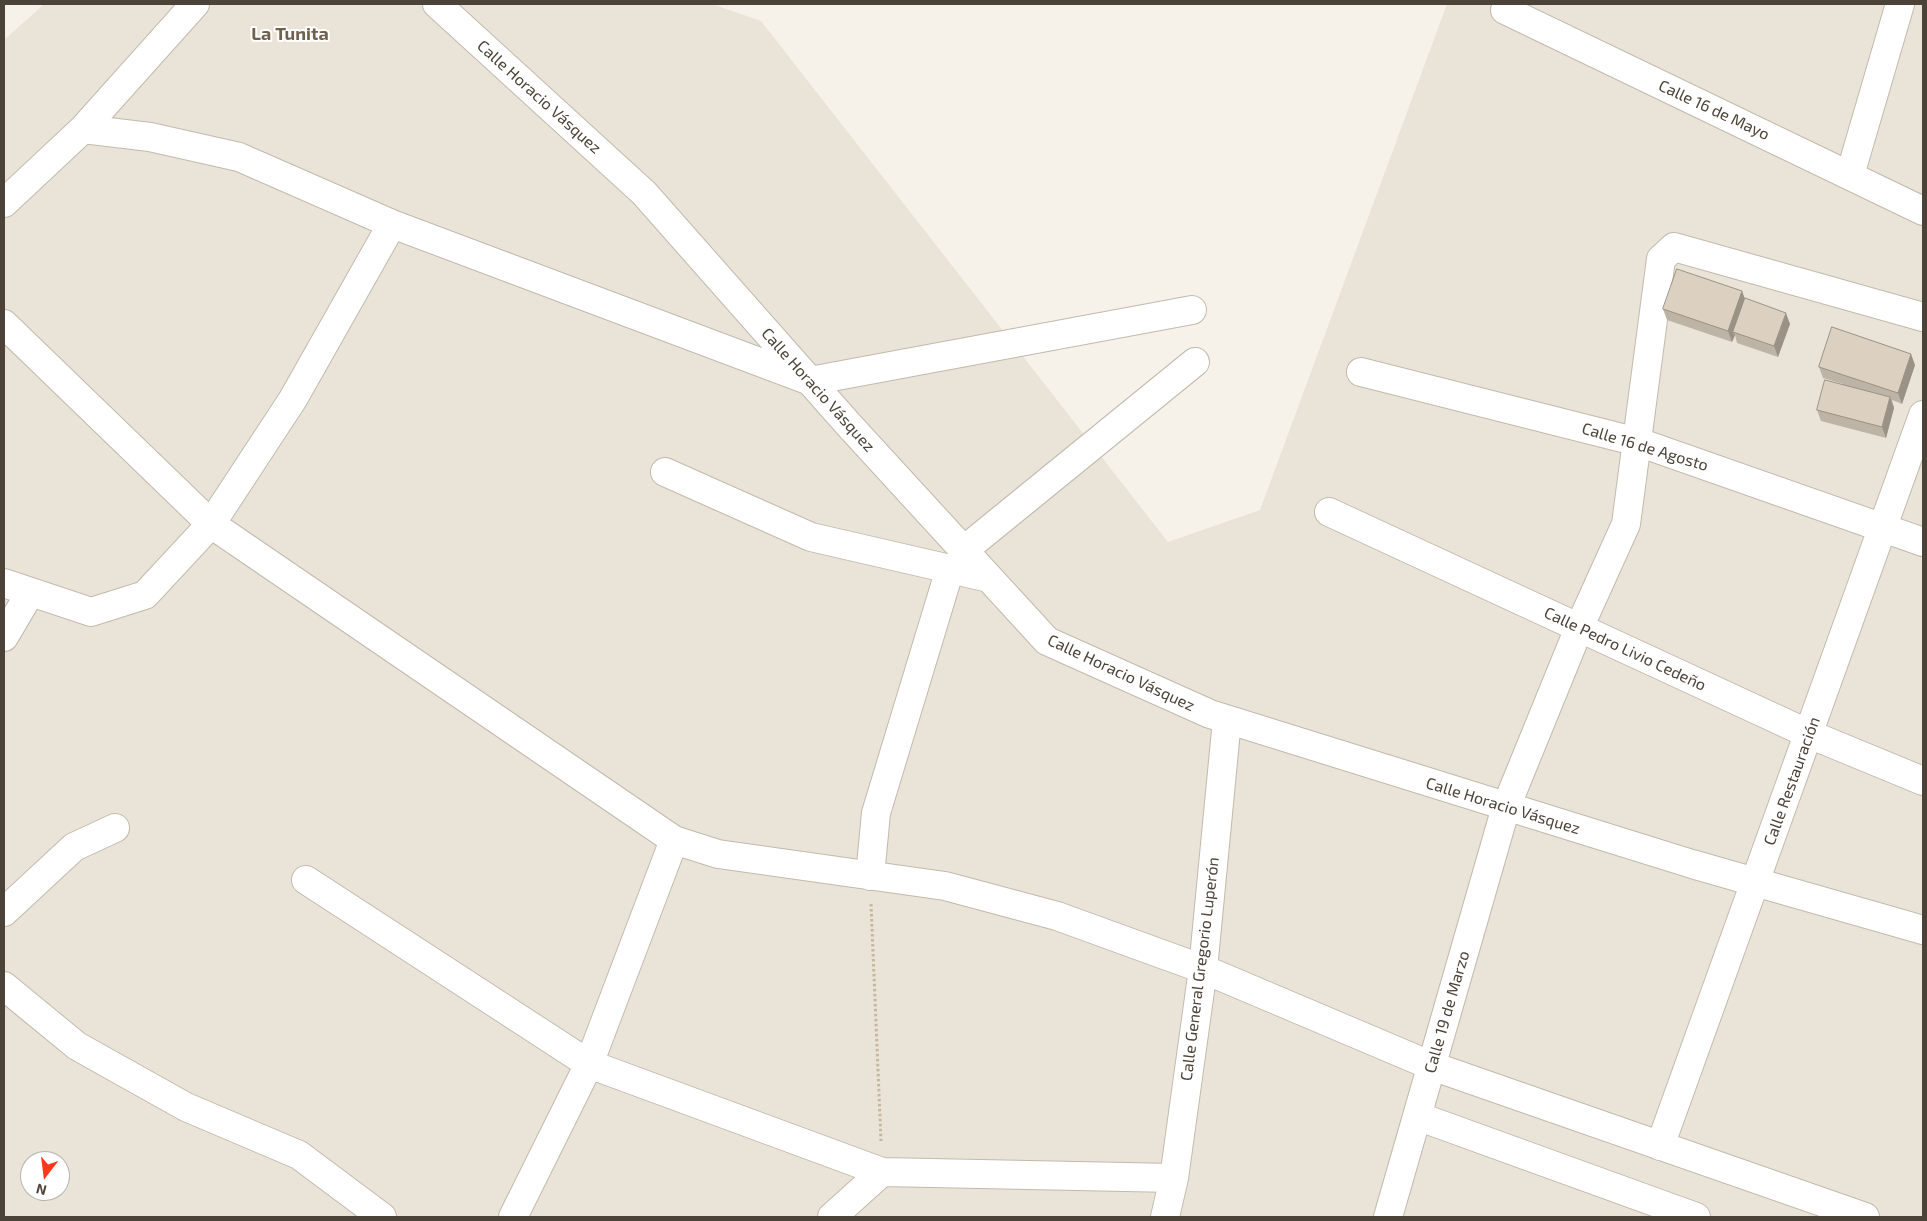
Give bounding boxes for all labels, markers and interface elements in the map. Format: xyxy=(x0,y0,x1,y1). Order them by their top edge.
district label: La Tunita xyxy=(251,23,329,45)
street label: Calle Horacio Vásquez xyxy=(473,36,605,158)
street label: Calle 16 de Mayo xyxy=(1655,76,1773,144)
street label: Calle Horacio Vásquez xyxy=(757,324,879,456)
street label: Calle 16 de Agosto xyxy=(1579,419,1711,475)
street label: Calle Pedro Livio Cedeño xyxy=(1541,603,1709,695)
street label: Calle Horacio Vásquez xyxy=(1044,630,1198,716)
street label: Calle Restauración xyxy=(1760,714,1824,848)
street label: Calle Horacio Vásquez xyxy=(1424,773,1582,839)
street label: Calle General Gregorio Luperón xyxy=(1177,856,1223,1082)
street label: Calle 19 de Marzo xyxy=(1420,949,1474,1075)
north arrow xyxy=(20,1151,70,1201)
text: N xyxy=(34,1180,48,1200)

